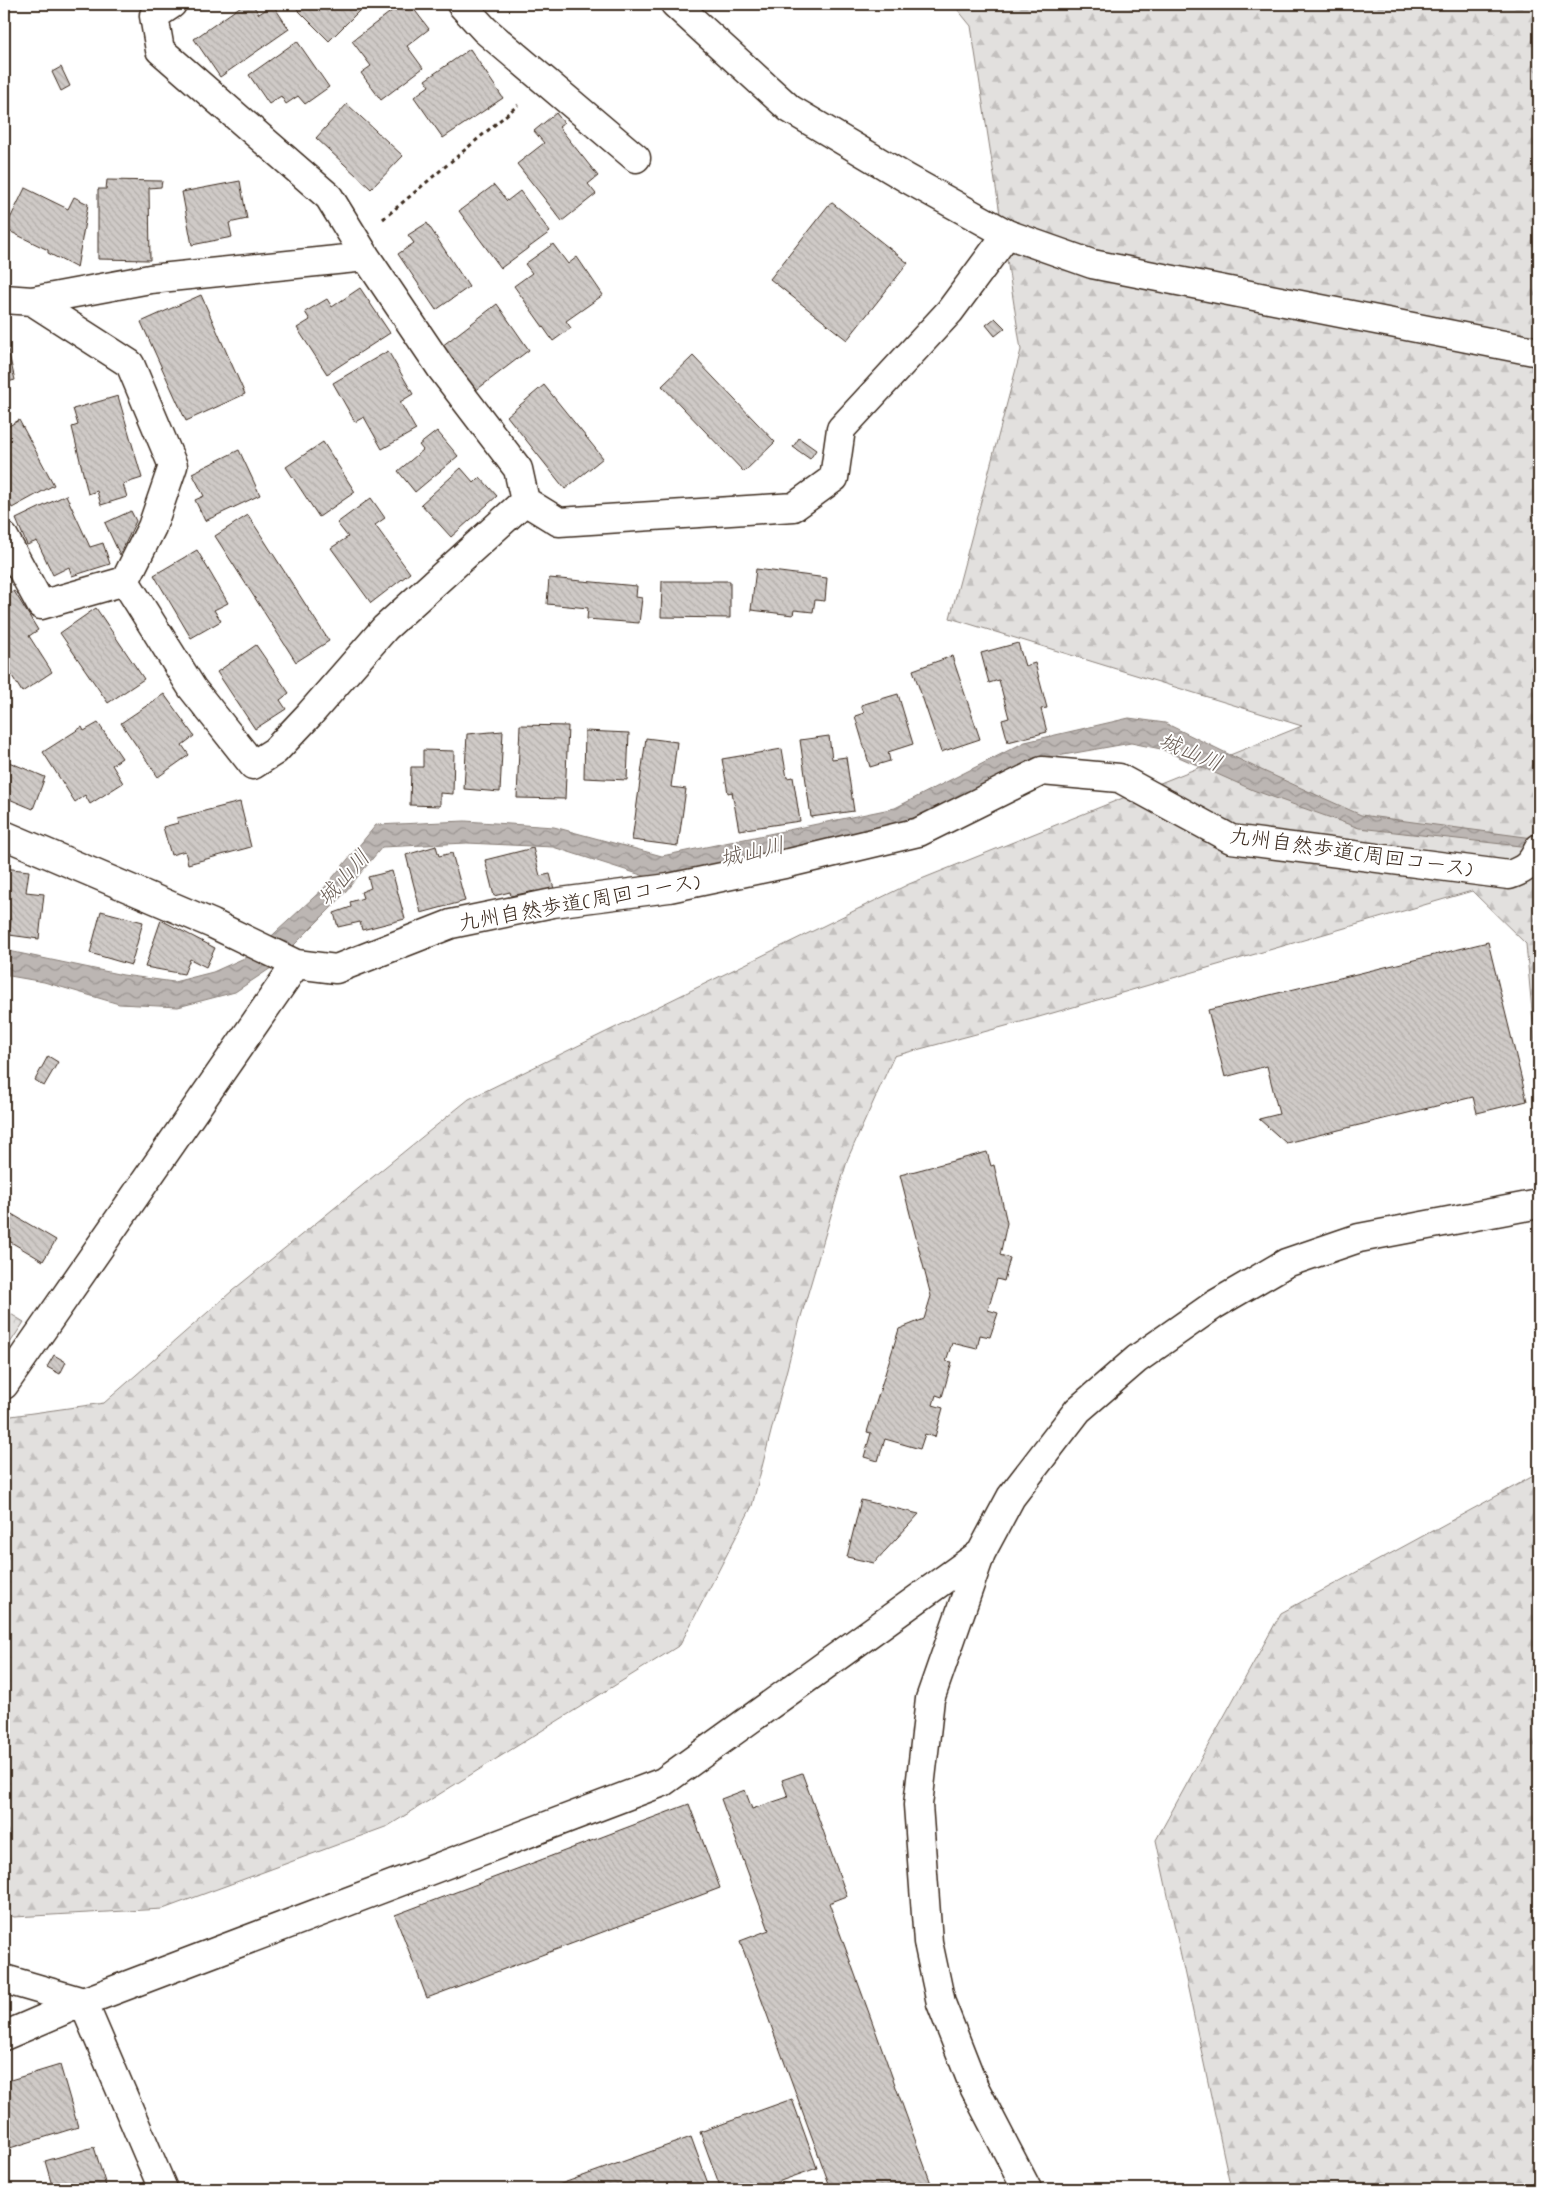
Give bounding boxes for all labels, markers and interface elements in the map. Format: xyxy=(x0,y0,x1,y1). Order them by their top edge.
water label: 城山川 xyxy=(1153,726,1226,781)
street label: 九州自然歩道(周回コース) xyxy=(1227,822,1474,886)
water label: 城山川 xyxy=(717,831,788,877)
water label: 城山川 xyxy=(311,844,379,914)
street label: 九州自然歩道(周回コース) xyxy=(456,868,702,940)

